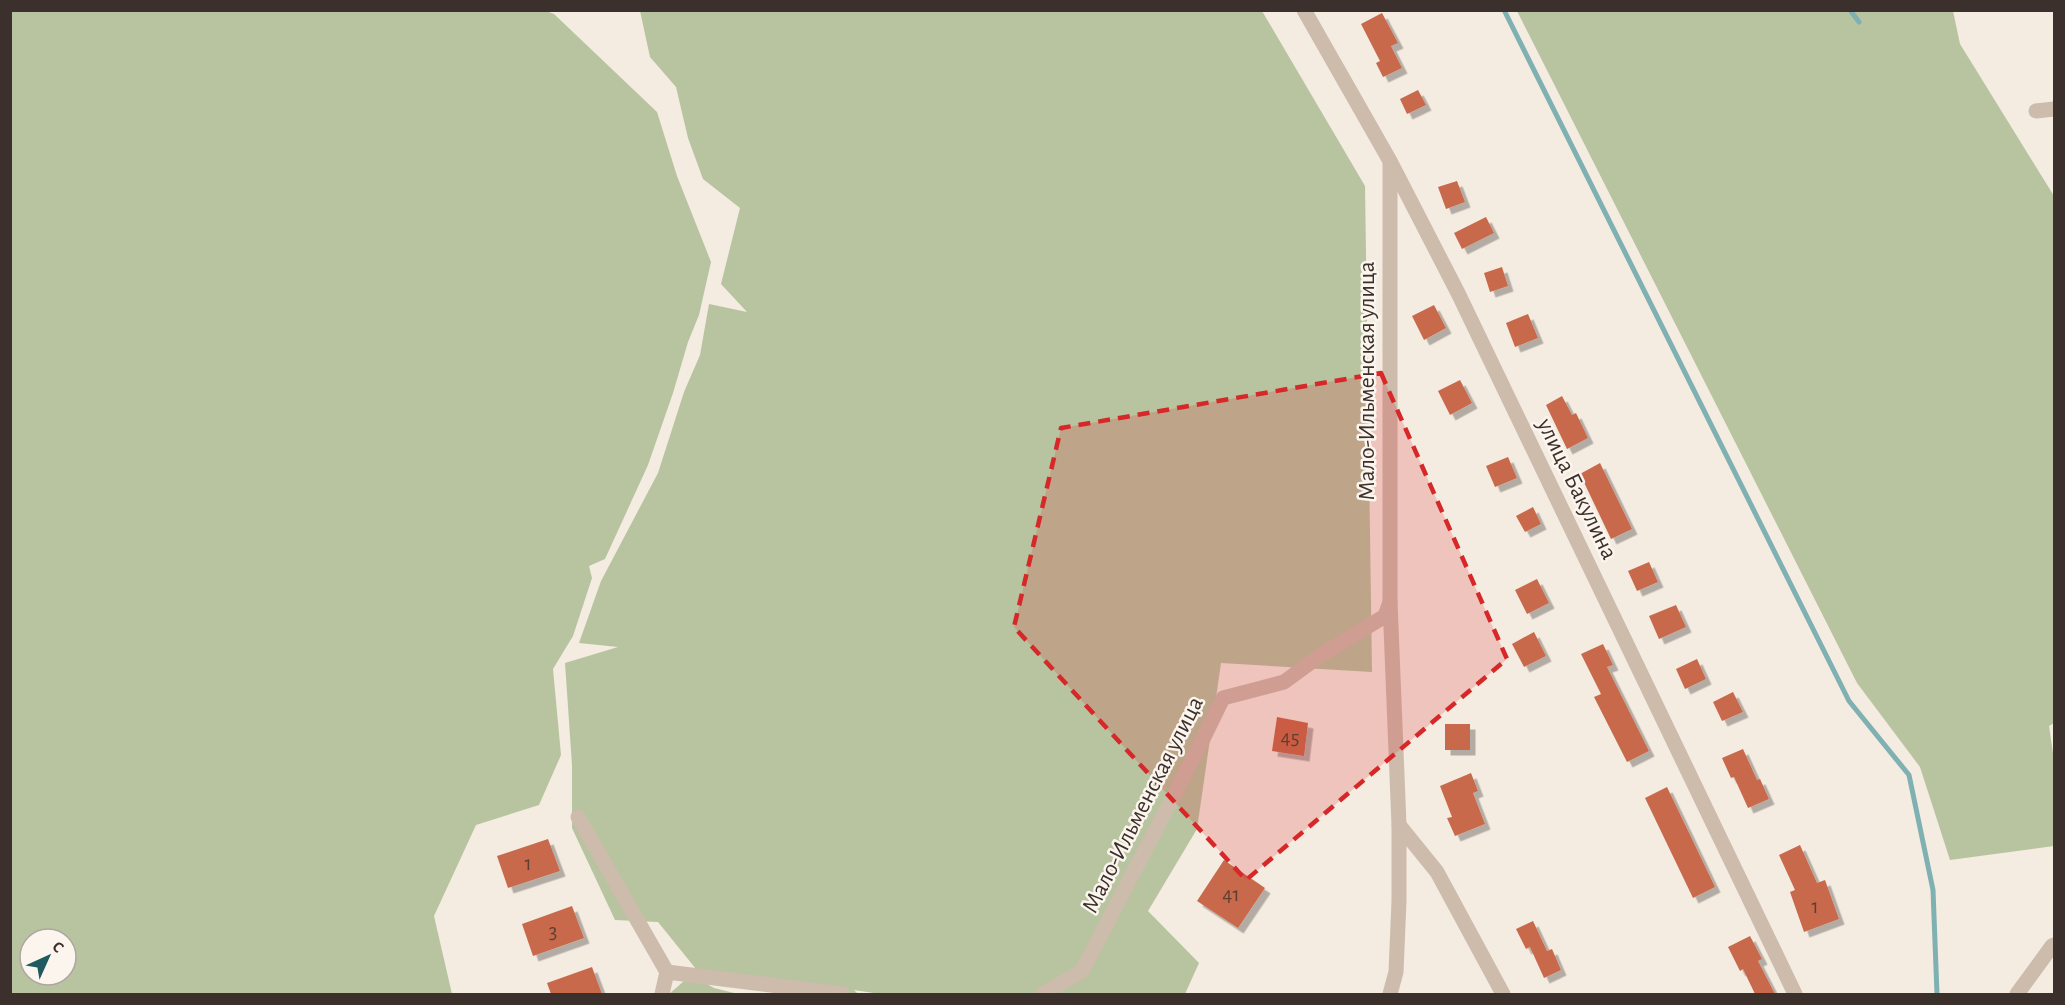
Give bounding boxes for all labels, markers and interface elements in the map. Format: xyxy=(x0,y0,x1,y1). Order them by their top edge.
street label: Мало-Ильменская улица xyxy=(1355,261,1379,501)
street label: улица Бакулина xyxy=(1532,414,1621,563)
street label: Мало-Ильменская улица xyxy=(1078,693,1208,917)
house number: 45 xyxy=(1281,727,1299,748)
house number: 1 xyxy=(524,853,532,874)
house number: 41 xyxy=(1222,884,1240,905)
house number: 1 xyxy=(1811,896,1819,917)
house number: 3 xyxy=(549,921,557,942)
north arrow xyxy=(18,927,78,987)
text: С xyxy=(49,938,67,956)

